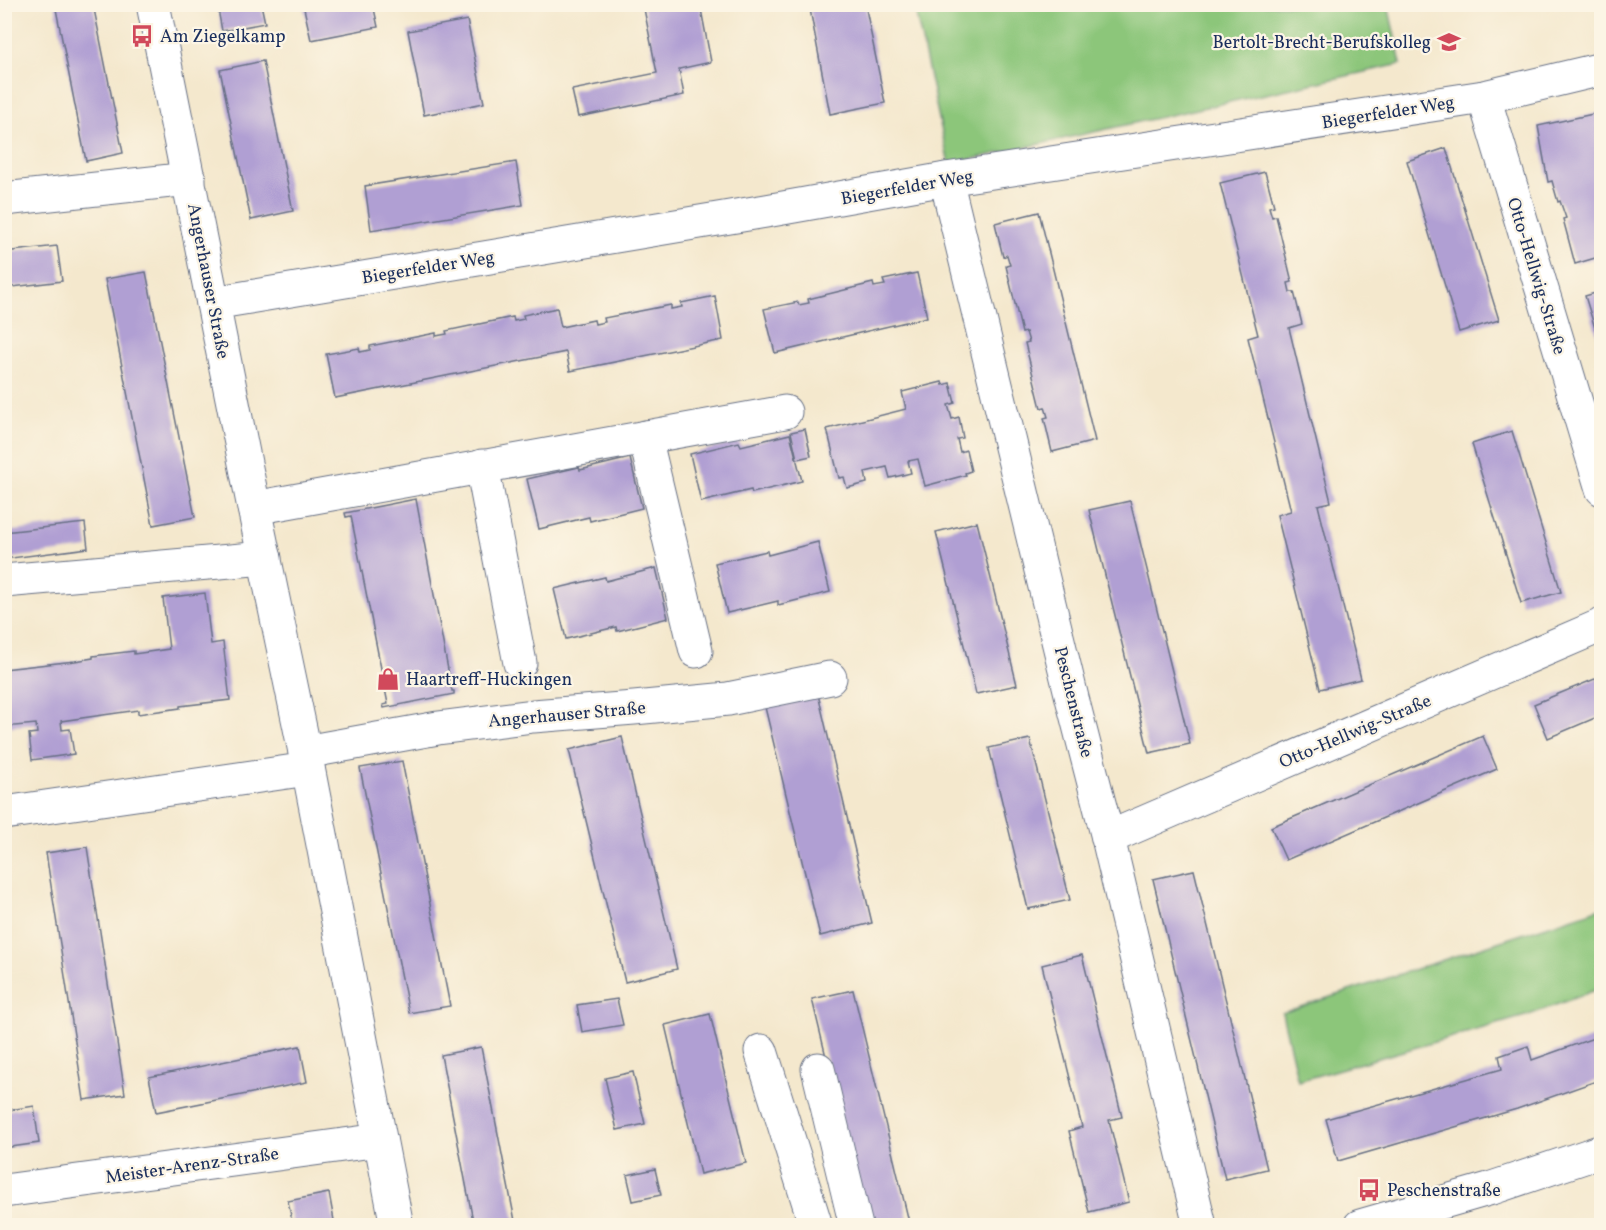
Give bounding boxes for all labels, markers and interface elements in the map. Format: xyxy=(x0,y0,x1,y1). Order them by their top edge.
bus stop icon: Am Ziegelkamp xyxy=(129,23,155,49)
place label: Am Ziegelkamp xyxy=(160,25,286,50)
school or university icon: Bertolt-Brecht-Berufskolleg xyxy=(1436,29,1462,55)
place label: Bertolt-Brecht-Berufskolleg xyxy=(1213,31,1431,56)
street label: Biegerfelder Weg xyxy=(1320,91,1456,136)
street label: Biegerfelder Weg xyxy=(839,165,975,212)
street label: Otto-Hellwig-Straße xyxy=(1500,195,1571,358)
street label: Angerhauser Straße xyxy=(180,201,235,361)
street label: Biegerfelder Weg xyxy=(360,246,496,291)
street label: Peschenstraße xyxy=(1047,644,1098,761)
shop icon: Haartreff-Huckingen xyxy=(375,666,401,692)
place label: Haartreff-Huckingen xyxy=(406,668,572,693)
street label: Otto-Hellwig-Straße xyxy=(1276,689,1435,776)
street label: Angerhauser Straße xyxy=(487,696,647,735)
street label: Meister-Arenz-Straße xyxy=(104,1142,281,1191)
bus stop icon: Peschenstraße xyxy=(1356,1177,1382,1203)
place label: Peschenstraße xyxy=(1387,1179,1501,1204)

